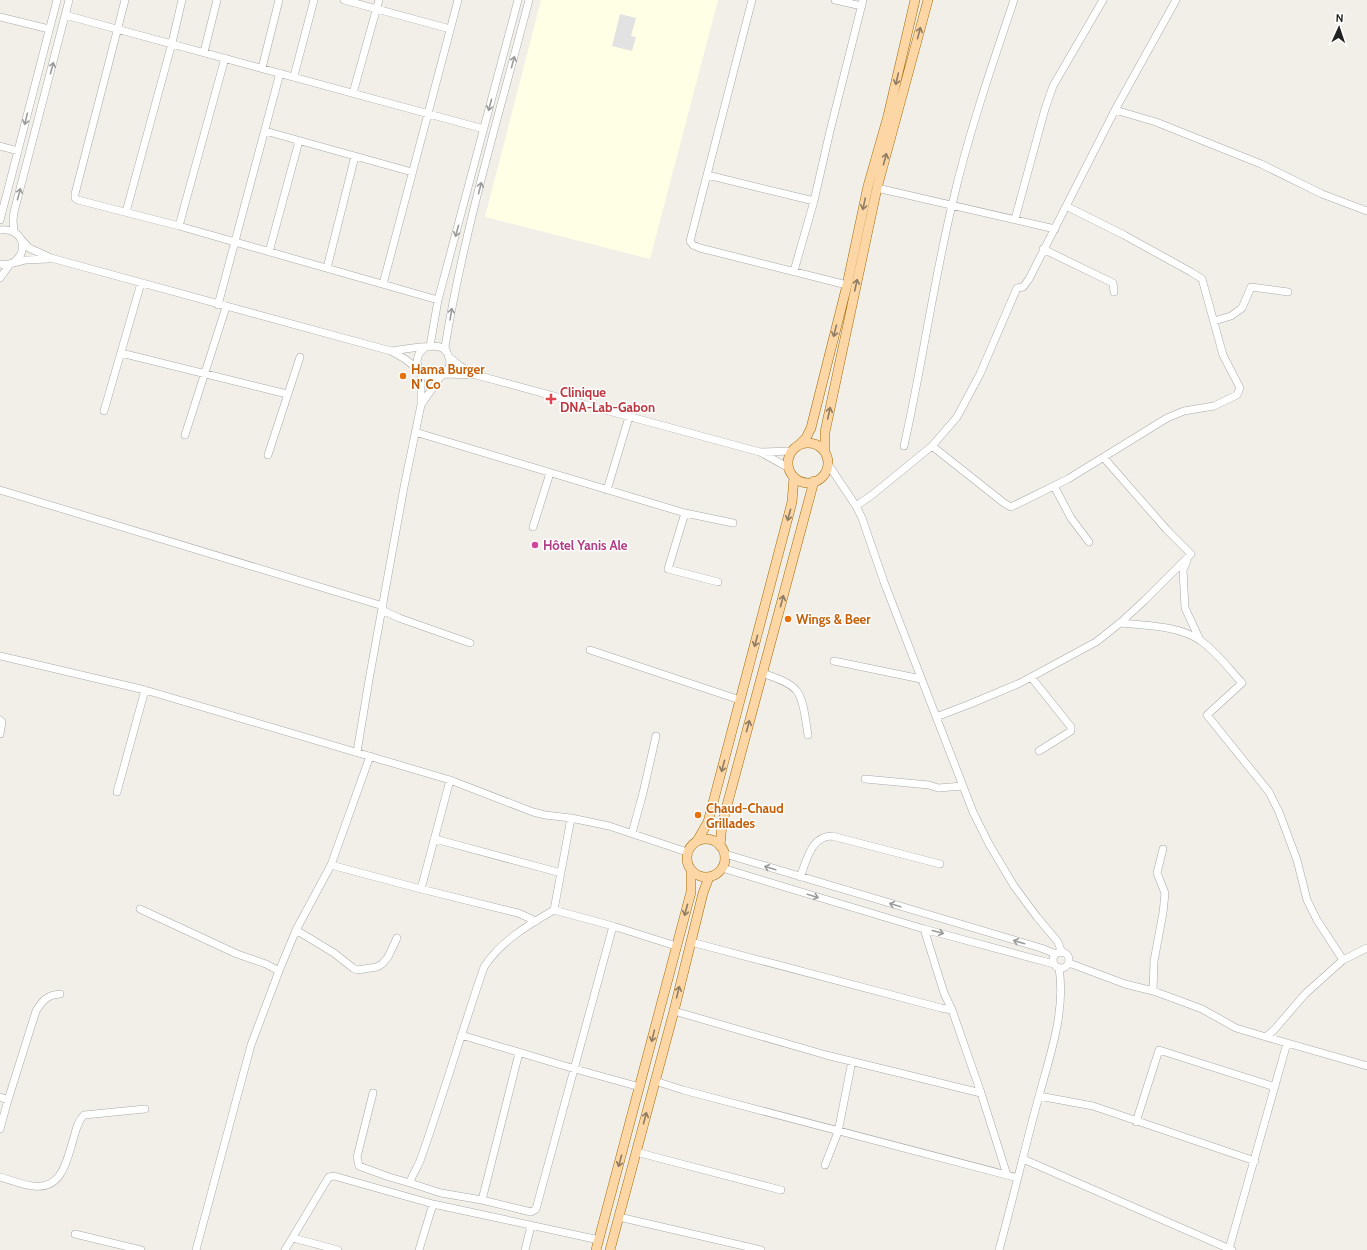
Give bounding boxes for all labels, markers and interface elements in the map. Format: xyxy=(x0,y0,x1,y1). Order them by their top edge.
north arrow xyxy=(1319,8,1359,48)
text: N xyxy=(1335,11,1344,25)
one-way arrow xyxy=(916,27,924,40)
one-way arrow xyxy=(510,56,517,69)
one-way arrow xyxy=(49,62,56,75)
one-way arrow xyxy=(893,72,900,85)
one-way arrow xyxy=(486,99,493,112)
one-way arrow xyxy=(22,112,30,125)
one-way arrow xyxy=(882,152,890,165)
one-way arrow xyxy=(477,181,484,194)
one-way arrow xyxy=(16,187,23,200)
one-way arrow xyxy=(859,198,867,211)
one-way arrow xyxy=(453,224,460,237)
one-way arrow xyxy=(853,279,861,292)
one-way arrow xyxy=(447,308,455,321)
one-way arrow xyxy=(831,325,839,338)
place label: Hama Burger N' Co xyxy=(411,361,485,392)
marker: Hama Burger N' Co xyxy=(398,371,408,381)
place label: Clinique DNA-Lab-Gabon xyxy=(560,384,655,415)
marker: Clinique DNA-Lab-Gabon xyxy=(545,393,557,405)
one-way arrow xyxy=(826,406,834,419)
one-way arrow xyxy=(785,508,792,521)
place label: Hôtel Yanis Ale xyxy=(543,537,628,553)
marker: Hôtel Yanis Ale xyxy=(530,540,540,550)
one-way arrow xyxy=(779,594,786,607)
place label: Wings & Beer xyxy=(796,611,871,627)
marker: Wings & Beer xyxy=(783,614,793,624)
one-way arrow xyxy=(752,634,759,647)
one-way arrow xyxy=(745,720,753,733)
one-way arrow xyxy=(718,760,726,773)
place label: Chaud-Chaud Grillades xyxy=(706,800,784,831)
marker: Chaud-Chaud Grillades xyxy=(693,810,703,820)
one-way arrow xyxy=(764,864,777,871)
one-way arrow xyxy=(807,893,820,900)
one-way arrow xyxy=(888,901,901,908)
one-way arrow xyxy=(682,903,689,916)
one-way arrow xyxy=(931,929,944,937)
one-way arrow xyxy=(1013,938,1026,945)
one-way arrow xyxy=(675,986,683,999)
one-way arrow xyxy=(649,1029,657,1042)
one-way arrow xyxy=(642,1111,649,1124)
one-way arrow xyxy=(616,1154,623,1167)

